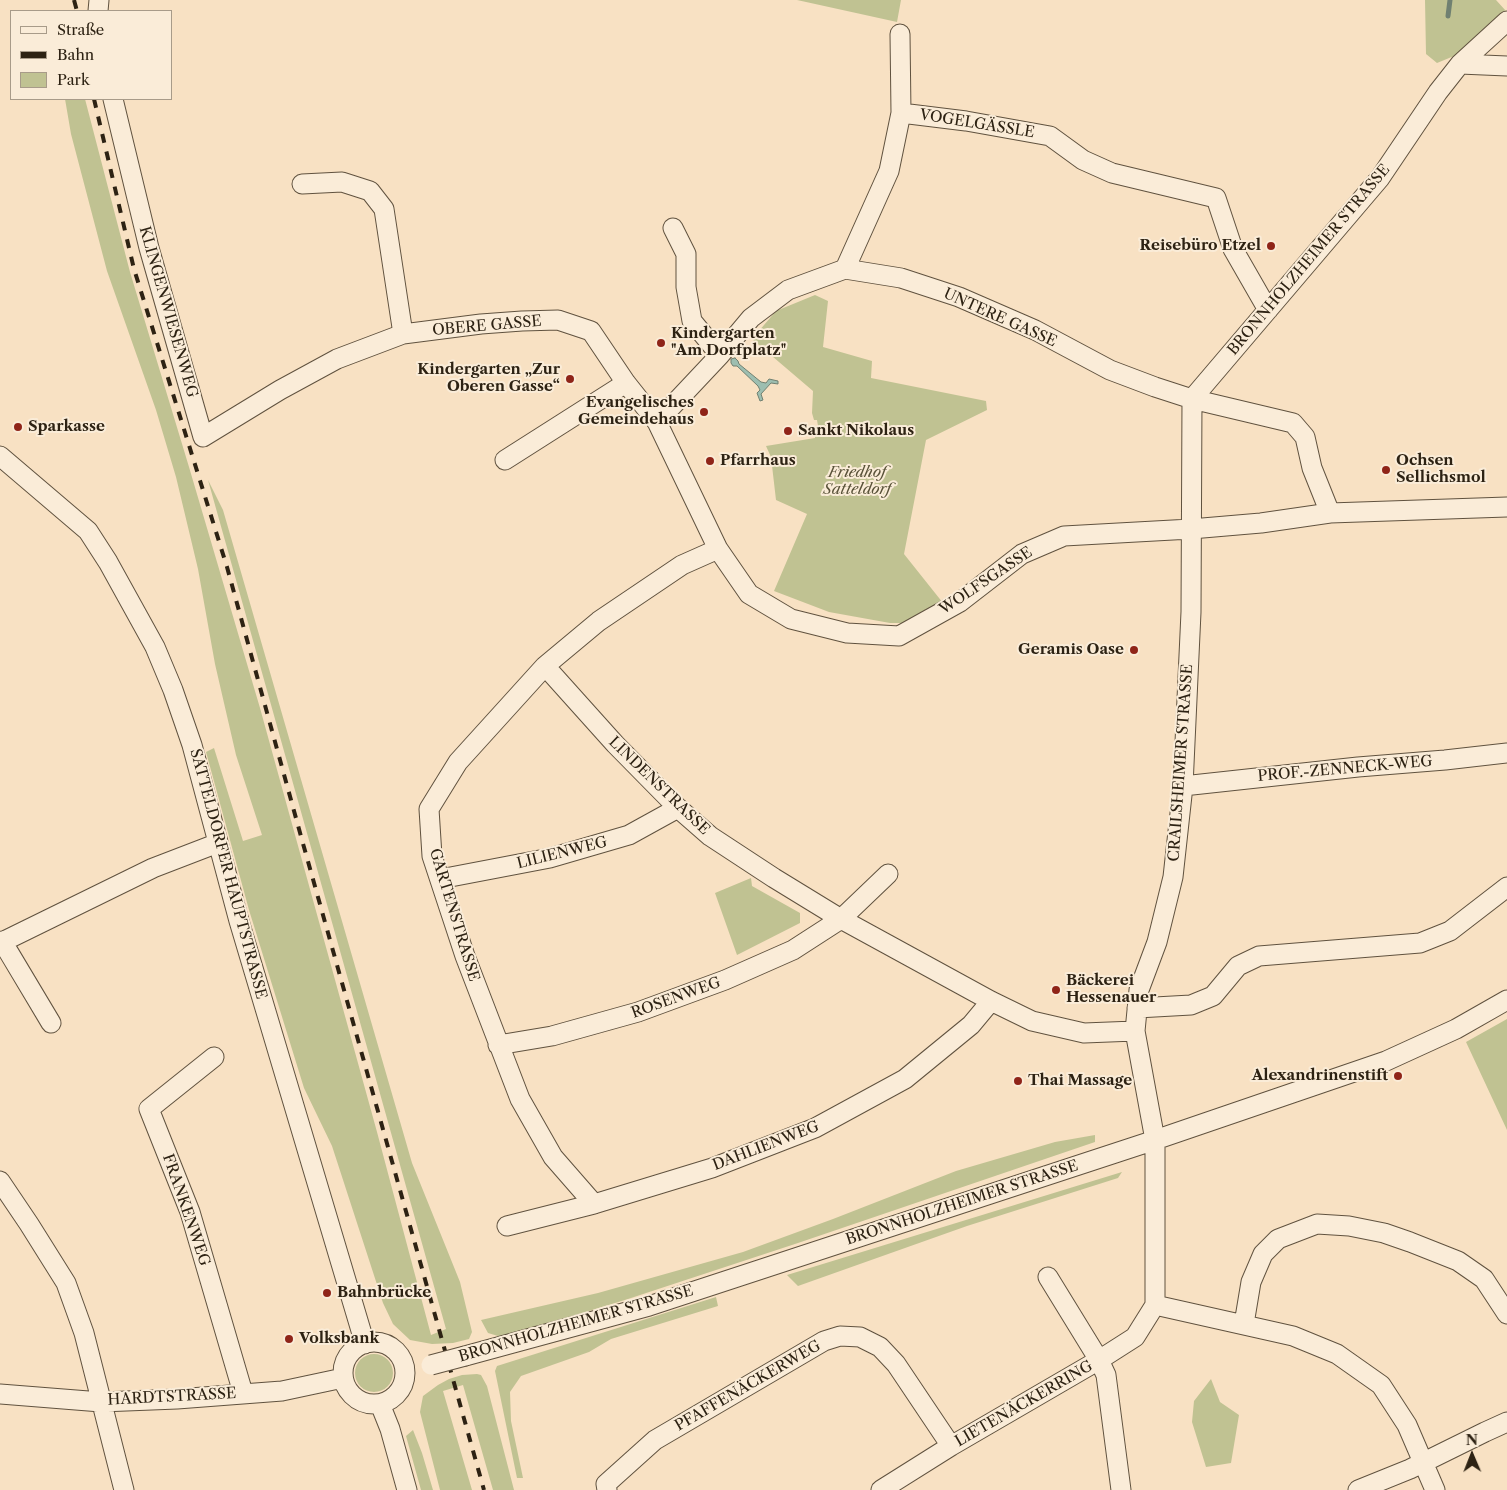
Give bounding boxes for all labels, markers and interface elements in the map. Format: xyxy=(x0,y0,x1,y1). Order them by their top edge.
legend xyxy=(10,10,172,100)
text: Straße xyxy=(57,20,104,39)
text: Bahn xyxy=(57,45,94,64)
text: Park xyxy=(57,70,90,89)
street label: VOGELGÄSSLE xyxy=(918,106,1036,142)
street label: BRONNHOLZHEIMER STRASSE xyxy=(1224,161,1394,359)
street label: KLINGENWIESENWEG xyxy=(135,224,201,400)
place label: Reisebüro Etzel xyxy=(1140,237,1261,255)
marker: Reisebüro Etzel xyxy=(1265,240,1277,252)
street label: UNTERE GASSE xyxy=(941,285,1059,351)
street label: OBERE GASSE xyxy=(432,312,542,340)
place label: Kindergarten "Am Dorfplatz" xyxy=(671,325,786,360)
marker: Kindergarten "Am Dorfplatz" xyxy=(655,337,667,349)
place label: Kindergarten „Zur Oberen Gasse“ xyxy=(417,361,560,396)
marker: Kindergarten „Zur Oberen Gasse“ xyxy=(564,373,576,385)
place label: Evangelisches Gemeindehaus xyxy=(578,394,694,429)
marker: Evangelisches Gemeindehaus xyxy=(698,406,710,418)
place label: Sparkasse xyxy=(28,418,105,436)
marker: Sparkasse xyxy=(12,421,24,433)
place label: Sankt Nikolaus xyxy=(798,422,914,440)
marker: Sankt Nikolaus xyxy=(782,425,794,437)
place label: Pfarrhaus xyxy=(720,452,796,470)
place label: Ochsen Sellichsmol xyxy=(1396,452,1486,487)
marker: Pfarrhaus xyxy=(704,455,716,467)
park label: Friedhof Satteldorf xyxy=(823,464,891,499)
marker: Ochsen Sellichsmol xyxy=(1380,464,1392,476)
street label: WOLFSGASSE xyxy=(936,543,1036,619)
place label: Geramis Oase xyxy=(1018,641,1124,659)
marker: Geramis Oase xyxy=(1128,644,1140,656)
street label: CRAILSHEIMER STRASSE xyxy=(1165,664,1197,862)
street label: LINDENSTRASSE xyxy=(605,733,713,839)
street label: SATTELDORFER HAUPTSTRASSE xyxy=(186,747,270,1001)
street label: PROF.-ZENNECK-WEG xyxy=(1257,752,1433,786)
street label: LILIENWEG xyxy=(515,833,609,873)
street label: GARTENSTRASSE xyxy=(425,846,483,984)
place label: Bäckerei Hessenauer xyxy=(1066,972,1156,1007)
street label: ROSENWEG xyxy=(629,973,723,1023)
marker: Bäckerei Hessenauer xyxy=(1050,984,1062,996)
place label: Alexandrinenstift xyxy=(1252,1067,1388,1085)
marker: Alexandrinenstift xyxy=(1392,1070,1404,1082)
place label: Thai Massage xyxy=(1028,1072,1132,1090)
marker: Thai Massage xyxy=(1012,1075,1024,1087)
street label: DAHLIENWEG xyxy=(710,1117,822,1175)
street label: FRANKENWEG xyxy=(158,1152,214,1268)
street label: BRONNHOLZHEIMER STRASSE xyxy=(844,1157,1080,1249)
street label: BRONNHOLZHEIMER STRASSE xyxy=(457,1282,695,1366)
place label: Bahnbrücke xyxy=(337,1284,431,1302)
marker: Bahnbrücke xyxy=(321,1287,333,1299)
place label: Volksbank xyxy=(299,1330,379,1348)
marker: Volksbank xyxy=(283,1333,295,1345)
street label: PFAFFENÄCKERWEG xyxy=(672,1337,824,1435)
street label: LIETENÄCKERRING xyxy=(952,1357,1096,1451)
street label: HARDTSTRASSE xyxy=(107,1385,237,1409)
north arrow xyxy=(1447,1430,1497,1480)
text: N xyxy=(1465,1431,1478,1449)

